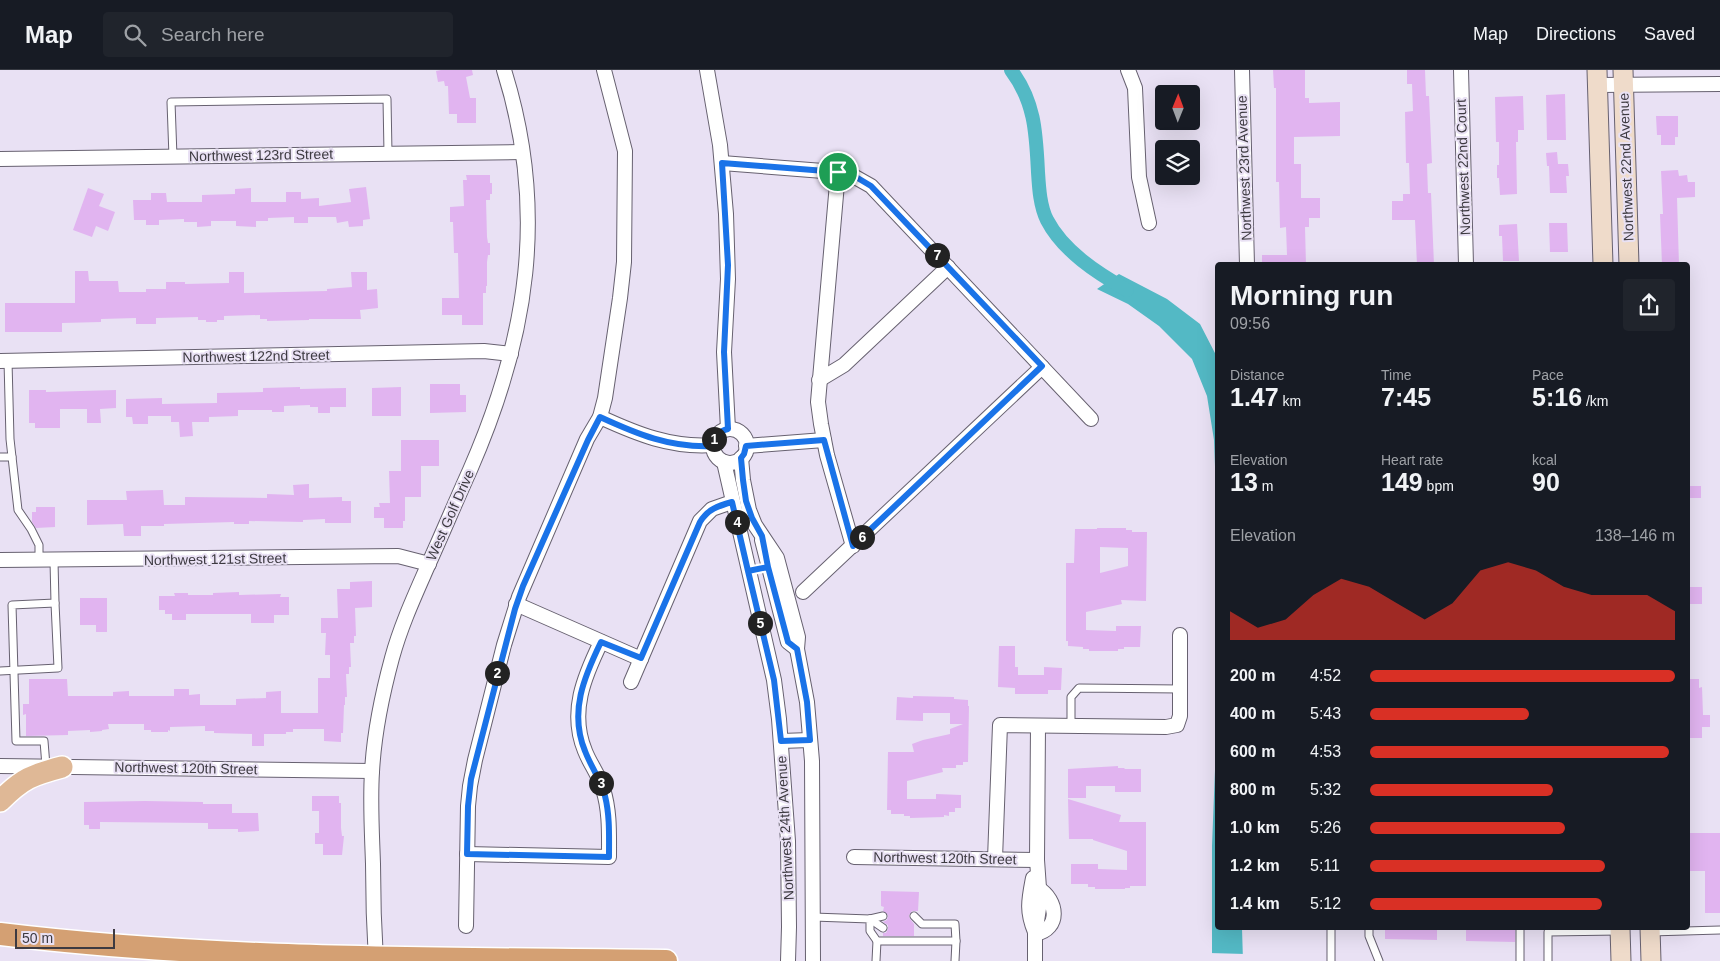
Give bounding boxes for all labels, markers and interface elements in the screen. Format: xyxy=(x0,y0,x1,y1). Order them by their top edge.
search box xyxy=(103,12,453,57)
text: Map xyxy=(25,21,73,48)
icon: search xyxy=(121,21,149,49)
text: Search here xyxy=(161,24,265,45)
text: Map xyxy=(1473,24,1508,44)
text: Directions xyxy=(1536,24,1616,44)
text: Saved xyxy=(1644,24,1695,44)
north arrow xyxy=(1155,85,1200,130)
map controls xyxy=(1155,85,1200,185)
street label: Northwest 22nd Avenue xyxy=(1615,92,1637,241)
street label: Northwest 23rd Avenue xyxy=(1233,95,1255,241)
street label: Northwest 22nd Court xyxy=(1453,99,1473,235)
button: layers xyxy=(1155,140,1200,185)
street label: Northwest 123rd Street xyxy=(189,146,333,164)
pin xyxy=(817,151,859,193)
icon: arrive xyxy=(824,158,852,186)
pin: 7 xyxy=(924,242,950,268)
text: 7 xyxy=(934,247,941,263)
button: share xyxy=(1623,279,1675,331)
text: Morning run xyxy=(1230,280,1393,311)
text: 09:56 xyxy=(1230,315,1270,332)
street label: Northwest 122nd Street xyxy=(182,347,330,365)
text: Distance xyxy=(1230,367,1284,383)
text: Time xyxy=(1381,367,1412,383)
text: Pace xyxy=(1532,367,1564,383)
text: 1.47 xyxy=(1230,383,1279,411)
text: 7:45 xyxy=(1381,383,1431,411)
text: 5:16 xyxy=(1532,383,1582,411)
text: km xyxy=(1279,393,1301,409)
text: /km xyxy=(1582,393,1609,409)
pin: 1 xyxy=(702,426,726,452)
text: 1 xyxy=(711,431,718,447)
text: Elevation xyxy=(1230,452,1288,468)
text: Heart rate xyxy=(1381,452,1443,468)
text: kcal xyxy=(1532,452,1557,468)
street label: West Golf Drive xyxy=(423,467,477,563)
text: 13 xyxy=(1230,468,1258,496)
text: 149 xyxy=(1381,468,1423,496)
text: 90 xyxy=(1532,468,1560,496)
text: m xyxy=(1258,478,1273,494)
text: bpm xyxy=(1423,478,1454,494)
pin: 4 xyxy=(724,510,750,534)
text: 4 xyxy=(734,514,741,530)
pin: 6 xyxy=(850,524,874,550)
text: Elevation xyxy=(1230,527,1296,544)
text: 138–146 m xyxy=(1595,527,1675,544)
text: 6 xyxy=(859,529,866,545)
street label: Northwest 121st Street xyxy=(144,550,286,568)
pin: 5 xyxy=(748,610,772,636)
text: 5 xyxy=(757,615,764,631)
pin: 2 xyxy=(484,660,510,686)
text: 2 xyxy=(494,665,501,681)
text: 200 m xyxy=(1230,667,1275,684)
text: 4:52 xyxy=(1310,667,1341,684)
text: 400 m xyxy=(1230,705,1275,722)
text: 5:43 xyxy=(1310,705,1341,722)
text: 600 m xyxy=(1230,743,1275,760)
text: 4:53 xyxy=(1310,743,1341,760)
street label: Northwest 24th Avenue xyxy=(773,755,797,901)
street label: Northwest 120th Street xyxy=(114,759,258,777)
pin: 3 xyxy=(588,770,614,796)
text: 3 xyxy=(598,775,605,791)
text: 800 m xyxy=(1230,781,1275,798)
text: 5:32 xyxy=(1310,781,1341,798)
text: 1.0 km xyxy=(1230,819,1280,836)
text: 5:26 xyxy=(1310,819,1341,836)
street label: Northwest 120th Street xyxy=(873,849,1017,867)
text: 1.2 km xyxy=(1230,857,1280,874)
text: 5:11 xyxy=(1310,857,1340,874)
text: 1.4 km xyxy=(1230,895,1280,912)
text: 5:12 xyxy=(1310,895,1341,912)
scale bar xyxy=(15,926,115,949)
text: 50 m xyxy=(22,930,53,946)

